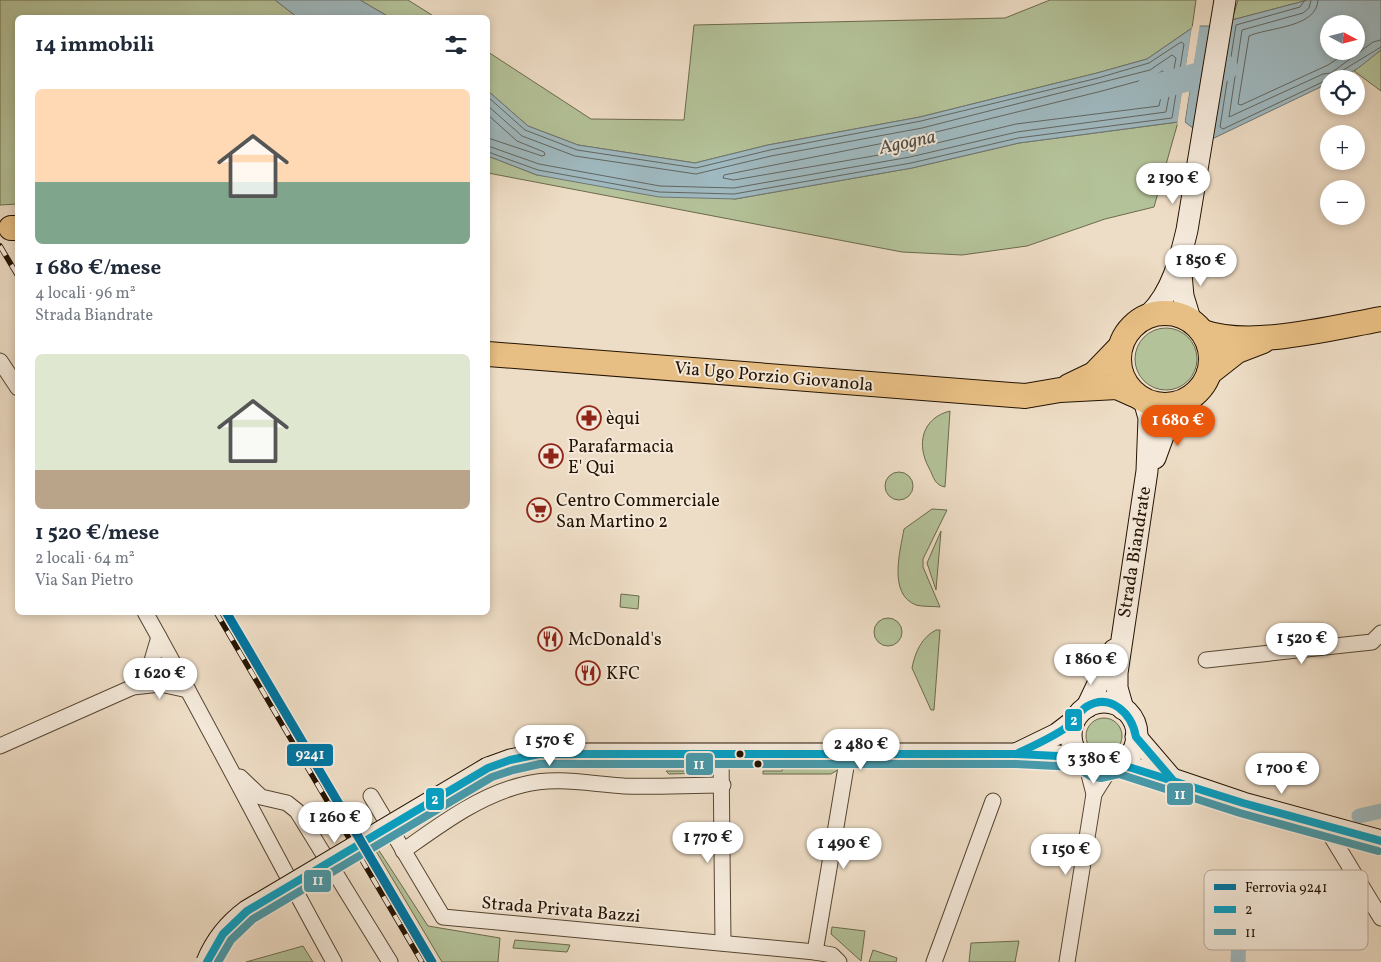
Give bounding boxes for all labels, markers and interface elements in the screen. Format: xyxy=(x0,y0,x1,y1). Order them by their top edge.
north arrow xyxy=(1320,15,1365,60)
map controls xyxy=(1320,15,1365,225)
text: 14 immobili xyxy=(35,31,154,60)
icon: filters xyxy=(442,31,470,59)
button: locate xyxy=(1320,70,1365,115)
icon: home xyxy=(208,121,298,211)
water label: Agogna xyxy=(876,124,938,162)
button: + xyxy=(1320,125,1365,170)
pin: 2 190 € xyxy=(1127,162,1219,205)
text: 2 190 € xyxy=(1147,168,1199,190)
button: − xyxy=(1320,180,1365,225)
pin: 1 850 € xyxy=(1155,244,1247,287)
text: 1 850 € xyxy=(1176,250,1226,272)
text: 1 680 €/mese xyxy=(35,254,161,283)
text: 4 locali · 96 m² xyxy=(35,283,136,305)
text: Strada Biandrate xyxy=(35,305,153,327)
street label: Via Ugo Porzio Giovanola xyxy=(673,356,874,399)
icon: home xyxy=(208,386,298,476)
pin: 1 680 € xyxy=(1132,404,1224,447)
pharmacy icon: èqui xyxy=(576,405,602,431)
place label: èqui xyxy=(606,407,640,432)
text: 1 680 € xyxy=(1152,410,1204,432)
place label: Parafarmacia E' Qui xyxy=(568,435,674,481)
pharmacy icon: Parafarmacia E' Qui xyxy=(538,443,564,469)
street label: Strada Biandrate xyxy=(1113,485,1158,620)
place label: Centro Commerciale San Martino 2 xyxy=(556,489,720,535)
supermarket icon: Centro Commerciale San Martino 2 xyxy=(526,497,552,523)
text: 1 520 €/mese xyxy=(35,519,159,548)
text: 2 locali · 64 m² xyxy=(35,548,135,570)
text: Via San Pietro xyxy=(35,570,133,592)
pin: 1 520 € xyxy=(1256,622,1348,665)
restaurant icon: McDonald's xyxy=(537,626,563,652)
place label: McDonald's xyxy=(568,628,662,653)
text: 1 520 € xyxy=(1277,628,1327,650)
pin: 1 860 € xyxy=(1045,644,1137,686)
text: 1 860 € xyxy=(1065,649,1117,671)
pin: 1 620 € xyxy=(114,658,206,700)
restaurant icon: KFC xyxy=(575,660,601,686)
place label: KFC xyxy=(606,662,640,687)
text: 1 620 € xyxy=(134,663,186,685)
line badge: 2 xyxy=(1064,708,1083,732)
text: 2 xyxy=(1070,712,1078,731)
pin: 1 570 € xyxy=(504,724,596,767)
pin: 2 480 € xyxy=(815,728,907,771)
text: 1 570 € xyxy=(525,730,575,752)
text: 2 480 € xyxy=(834,734,888,756)
pin: 3 380 € xyxy=(1048,742,1140,785)
line badge: 9241 xyxy=(286,743,334,767)
text: 9241 xyxy=(296,746,324,765)
text: 3 380 € xyxy=(1067,748,1121,770)
unlabelled marker xyxy=(735,749,745,759)
line badge: 11 xyxy=(685,752,714,776)
pin: 1 700 € xyxy=(1236,752,1328,795)
text: 11 xyxy=(693,756,705,775)
text: 1 700 € xyxy=(1256,758,1308,780)
unlabelled marker xyxy=(753,759,763,769)
line badge: 11 xyxy=(1166,782,1194,806)
text: 11 xyxy=(1174,786,1186,805)
line badge: 2 xyxy=(425,787,445,811)
text: 2 xyxy=(431,791,439,810)
pin: 1 260 € xyxy=(289,802,381,844)
text: 1 260 € xyxy=(309,807,361,829)
pin: 1 770 € xyxy=(662,822,754,864)
text: 1 770 € xyxy=(683,827,733,849)
pin: 1 490 € xyxy=(798,828,890,870)
text: 1 490 € xyxy=(818,833,870,855)
pin: 1 150 € xyxy=(1020,834,1112,876)
text: 1 150 € xyxy=(1042,839,1090,861)
line badge: 11 xyxy=(303,869,332,893)
legend xyxy=(1204,870,1368,950)
text: 11 xyxy=(312,872,324,891)
text: Ferrovia 9241 xyxy=(1245,879,1327,898)
street label: Strada Privata Bazzi xyxy=(480,891,641,930)
text: 2 xyxy=(1245,901,1253,920)
text: 11 xyxy=(1245,924,1256,943)

